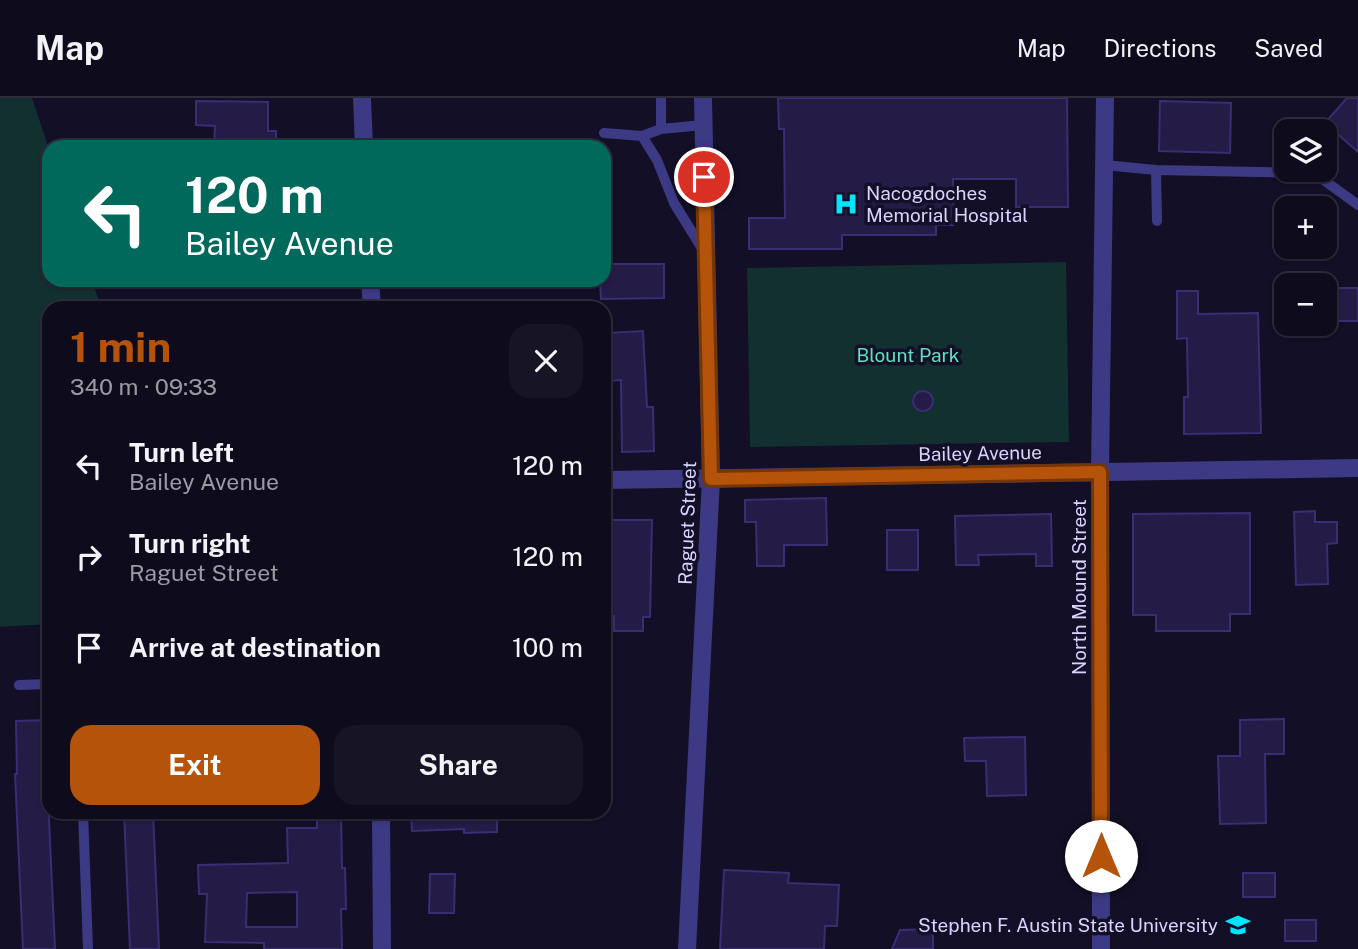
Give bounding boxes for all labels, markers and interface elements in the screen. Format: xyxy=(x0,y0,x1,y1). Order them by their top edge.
text: Map xyxy=(35,29,104,67)
text: Map xyxy=(1017,34,1066,62)
text: Directions xyxy=(1104,34,1216,62)
text: Saved xyxy=(1254,34,1323,62)
map controls xyxy=(1274,119,1337,336)
button: layers xyxy=(1274,119,1337,182)
pin xyxy=(674,147,734,207)
icon: arrive xyxy=(685,158,723,196)
text: 120 m xyxy=(185,166,324,224)
icon: left xyxy=(70,168,161,259)
place label: Nacogdoches Memorial Hospital xyxy=(866,182,1028,226)
hospital icon: Nacogdoches Memorial Hospital xyxy=(832,190,860,218)
button: + xyxy=(1274,196,1337,259)
text: Bailey Avenue xyxy=(185,225,394,262)
button: − xyxy=(1274,273,1337,336)
text: 1 min xyxy=(70,322,171,371)
button: close xyxy=(509,324,583,398)
park label: Blount Park xyxy=(857,344,960,366)
text: 340 m · 09:33 xyxy=(70,373,217,400)
text: Turn left xyxy=(129,437,234,468)
street label: Bailey Avenue xyxy=(918,441,1042,465)
icon: left xyxy=(70,447,108,485)
text: 120 m xyxy=(512,450,583,481)
street label: Raguet Street xyxy=(674,461,700,585)
text: Bailey Avenue xyxy=(129,468,279,495)
street label: North Mound Street xyxy=(1068,499,1090,675)
text: Turn right xyxy=(129,528,251,559)
icon: right xyxy=(70,538,108,576)
text: 120 m xyxy=(512,541,583,572)
text: Raguet Street xyxy=(129,559,279,586)
icon: arrive xyxy=(70,629,108,667)
text: Arrive at destination xyxy=(129,632,381,663)
text: 100 m xyxy=(512,632,583,663)
button: Exit xyxy=(70,725,320,805)
button: Share xyxy=(334,725,583,805)
position arrow xyxy=(1064,819,1138,893)
school or university icon: Stephen F. Austin State University xyxy=(1224,911,1252,939)
place label: Stephen F. Austin State University xyxy=(918,914,1218,936)

